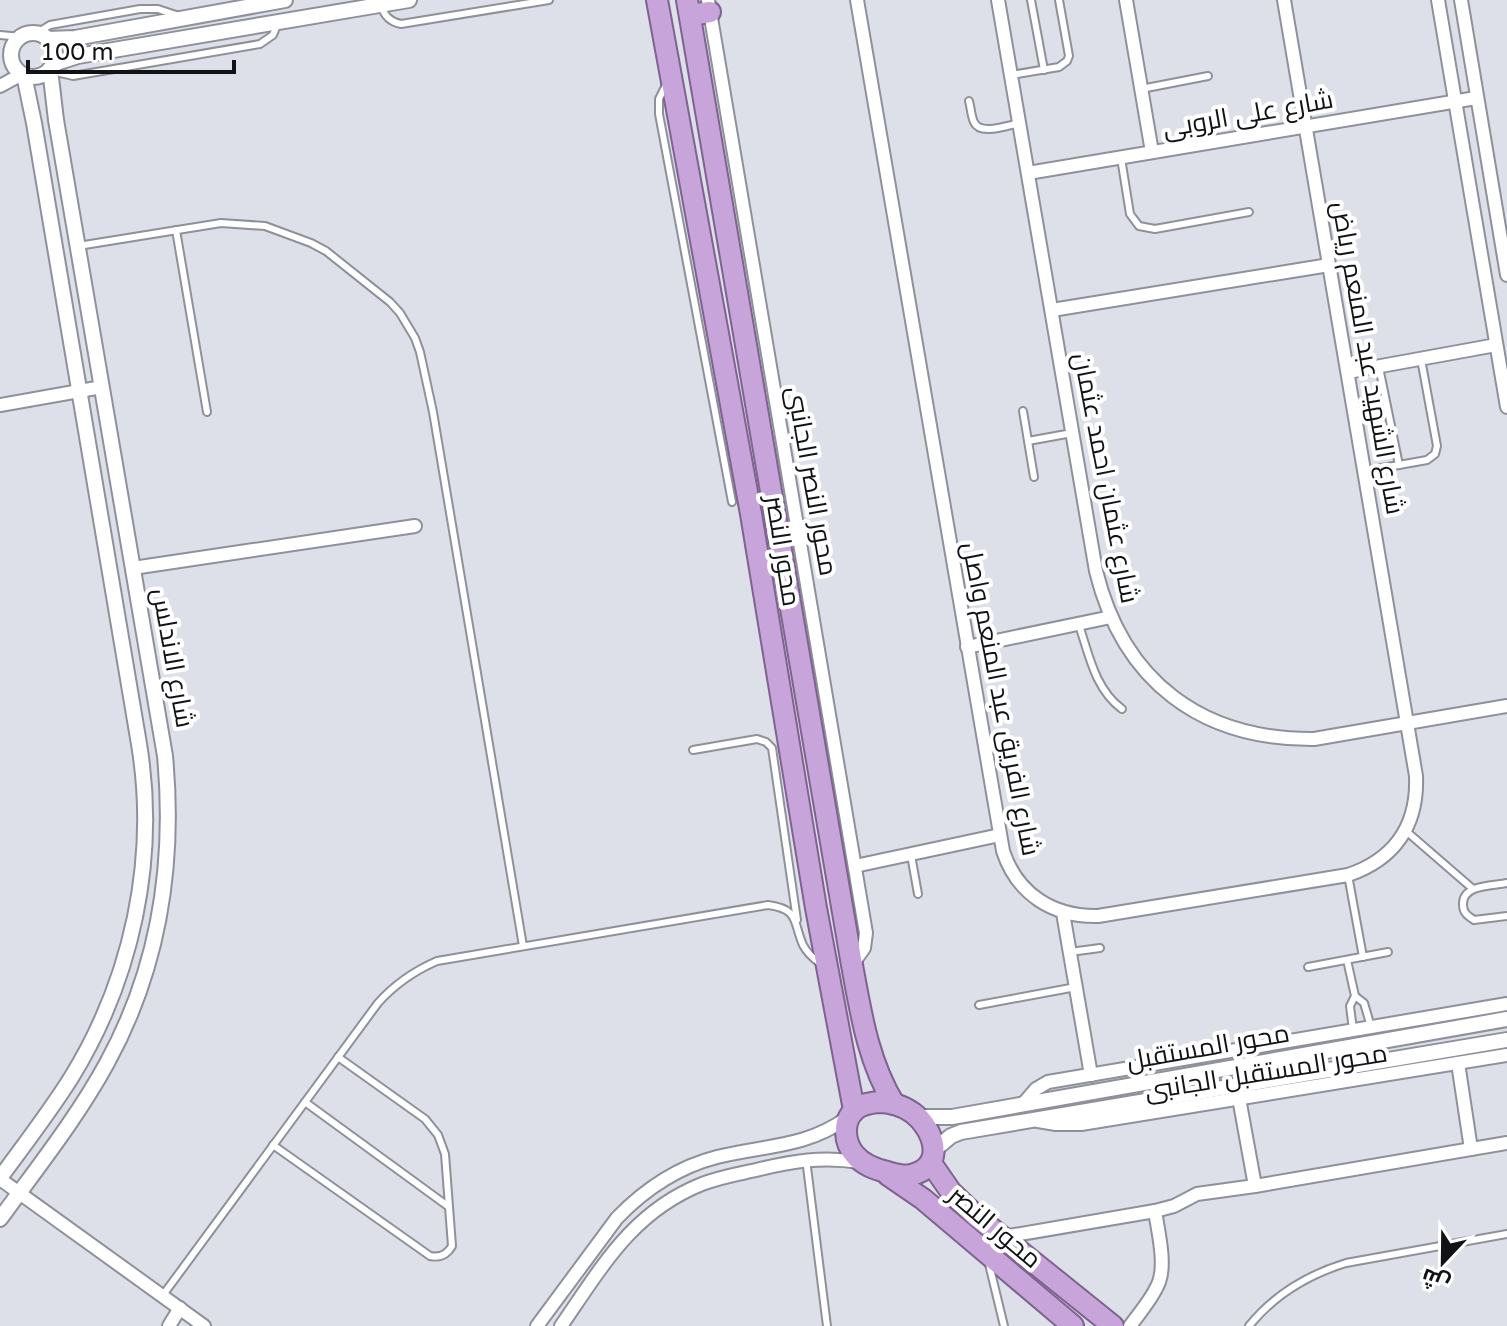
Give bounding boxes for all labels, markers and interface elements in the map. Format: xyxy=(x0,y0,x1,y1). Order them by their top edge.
scale bar xyxy=(28,24,234,74)
text: 100 m xyxy=(40,38,114,67)
street label: شارع على الروبى xyxy=(1160,84,1336,145)
street label: شارع الشهيد عبد المنعم رياض xyxy=(1323,199,1411,517)
street label: شارع عثمان احمد عثمان xyxy=(1066,350,1146,606)
street label: محور النصر الجانبى xyxy=(780,384,844,578)
street label: محور النصر xyxy=(759,493,807,609)
street label: شارع الفريق عبد المنعم واصل xyxy=(953,540,1047,859)
street label: شارع الاندلس xyxy=(144,586,201,730)
street label: محور المستقبل xyxy=(1124,1017,1292,1077)
street label: محور المستقبل الجانبى xyxy=(1142,1038,1390,1106)
street label: محور النصر xyxy=(941,1178,1048,1275)
north arrow xyxy=(1403,1222,1483,1302)
text: ش xyxy=(1418,1262,1454,1297)

